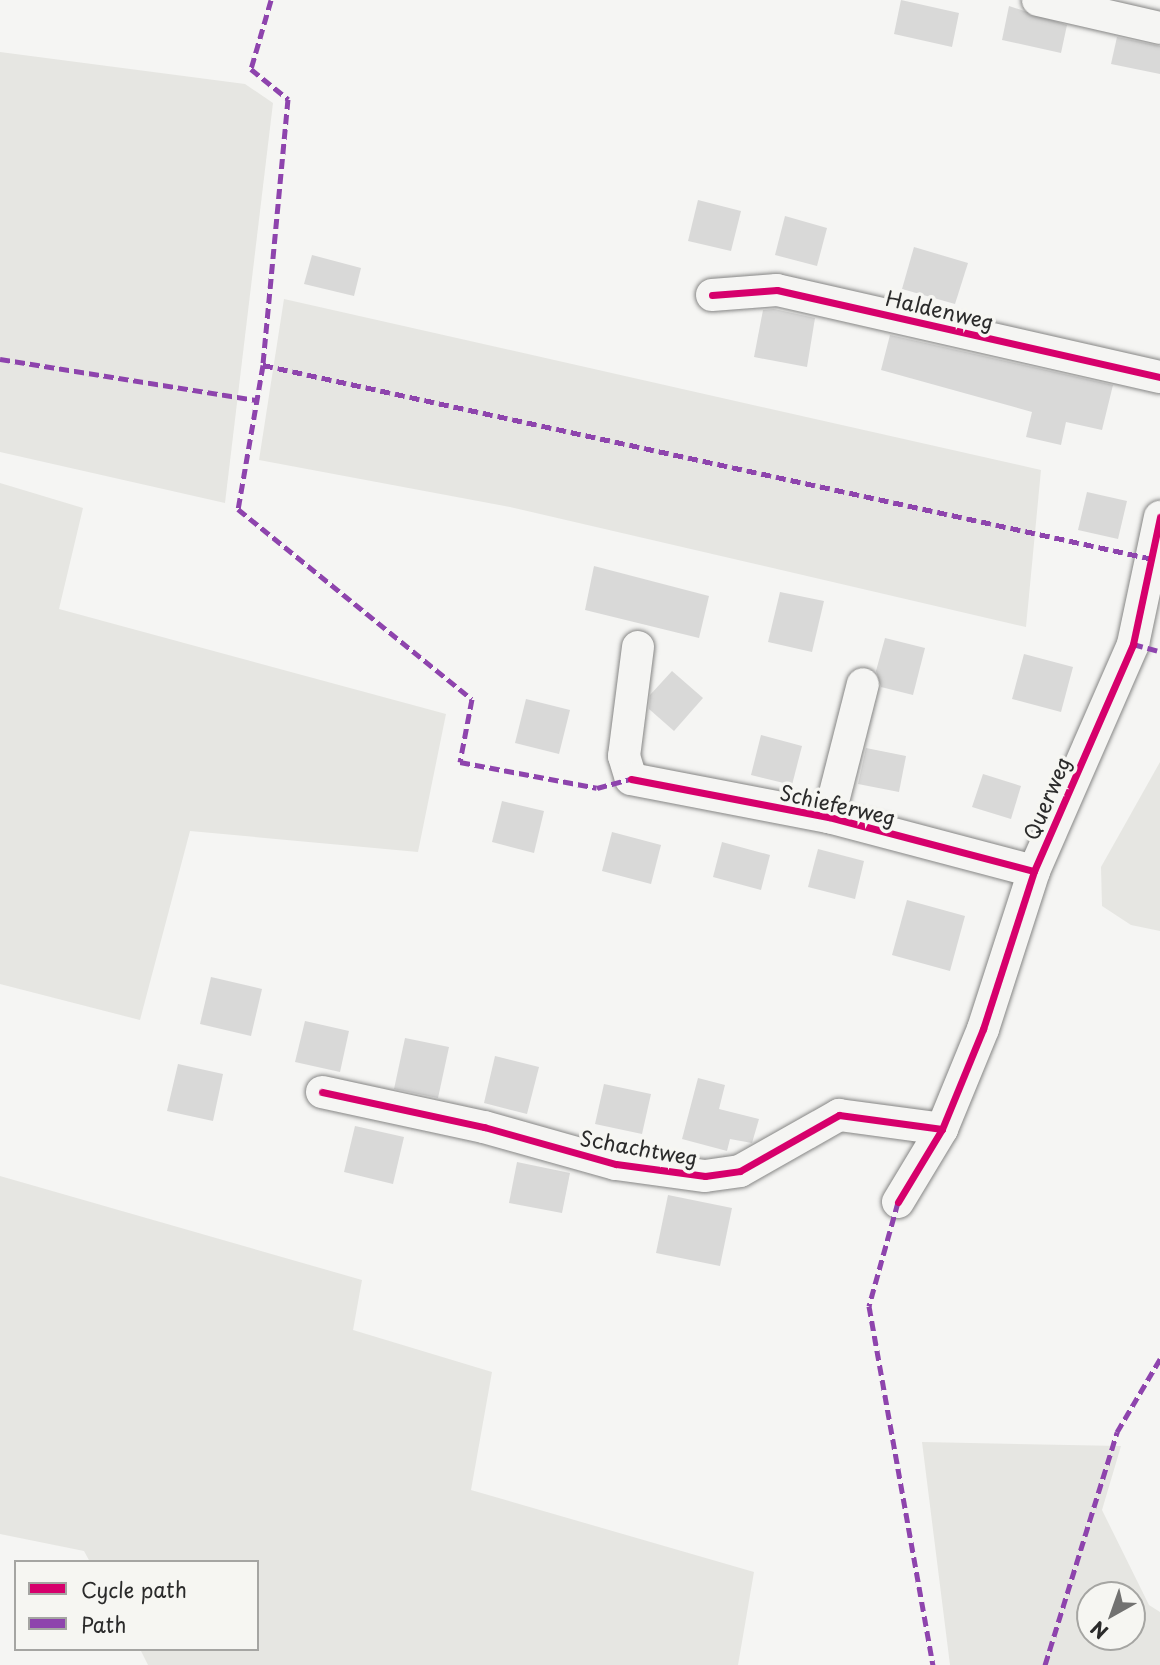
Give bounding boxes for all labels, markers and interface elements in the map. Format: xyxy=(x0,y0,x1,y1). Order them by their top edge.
street label: Haldenweg xyxy=(883,284,997,334)
street label: Querweg xyxy=(1017,752,1075,844)
street label: Schieferweg xyxy=(778,778,898,830)
street label: Schachtweg xyxy=(578,1124,700,1170)
legend xyxy=(14,1560,259,1651)
text: Cycle path xyxy=(81,1573,187,1605)
north arrow xyxy=(1076,1581,1146,1651)
text: Path xyxy=(81,1608,126,1640)
text: N xyxy=(1084,1615,1114,1646)

